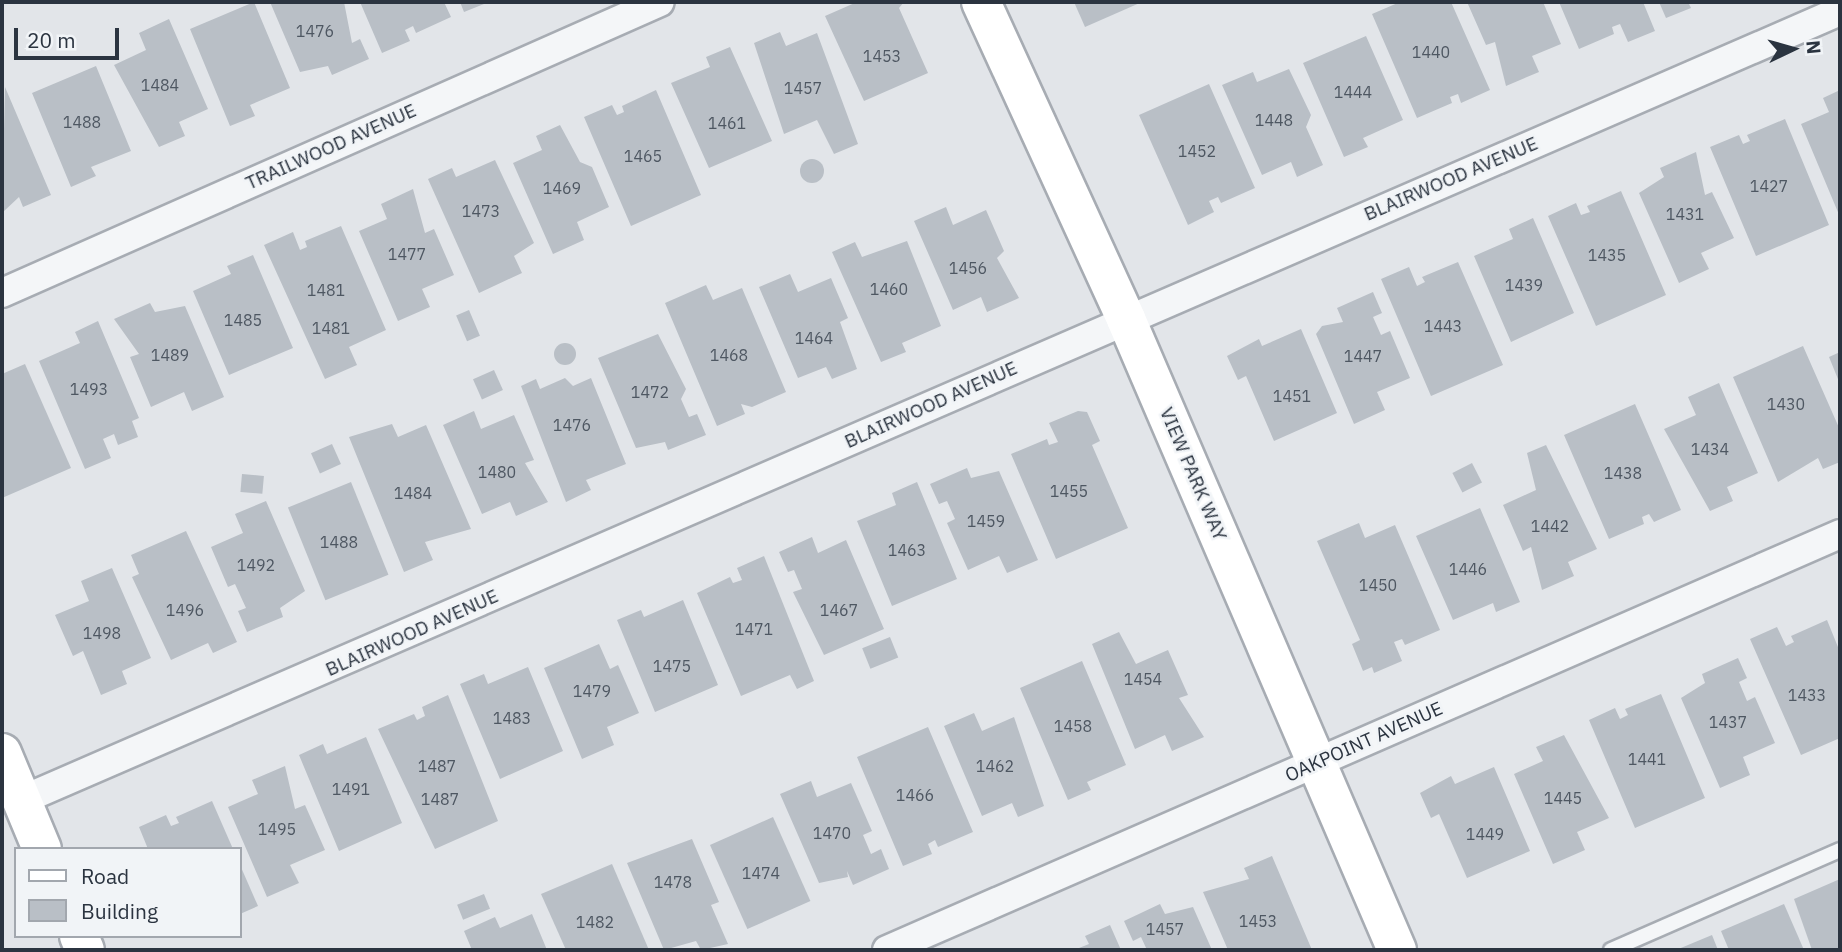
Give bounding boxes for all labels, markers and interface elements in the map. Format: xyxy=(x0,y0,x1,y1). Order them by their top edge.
scale bar xyxy=(18,14,122,58)
north arrow xyxy=(1758,14,1828,84)
house number: 1476 xyxy=(296,21,334,41)
text: 20 m xyxy=(27,26,76,54)
text: N xyxy=(1801,39,1826,55)
house number: 1440 xyxy=(1412,42,1450,62)
house number: 1453 xyxy=(863,46,901,66)
house number: 1484 xyxy=(141,75,179,95)
house number: 1457 xyxy=(784,78,822,98)
house number: 1444 xyxy=(1334,82,1372,102)
street label: TRAILWOOD AVENUE xyxy=(242,99,420,195)
house number: 1448 xyxy=(1255,110,1293,130)
house number: 1488 xyxy=(63,112,101,132)
house number: 1461 xyxy=(708,113,746,133)
street label: BLAIRWOOD AVENUE xyxy=(1361,132,1541,226)
house number: 1452 xyxy=(1178,141,1216,161)
house number: 1465 xyxy=(624,146,662,166)
house number: 1427 xyxy=(1750,176,1788,196)
house number: 1469 xyxy=(543,178,581,198)
house number: 1473 xyxy=(462,201,500,221)
house number: 1431 xyxy=(1666,204,1704,224)
house number: 1477 xyxy=(388,244,426,264)
house number: 1435 xyxy=(1588,245,1626,265)
house number: 1456 xyxy=(949,258,987,278)
house number: 1439 xyxy=(1505,275,1543,295)
house number: 1460 xyxy=(870,279,908,299)
house number: 1481 xyxy=(307,280,345,300)
house number: 1485 xyxy=(224,310,262,330)
house number: 1443 xyxy=(1424,316,1462,336)
house number: 1481 xyxy=(312,318,350,338)
house number: 1464 xyxy=(795,328,833,348)
house number: 1489 xyxy=(151,345,189,365)
house number: 1468 xyxy=(710,345,748,365)
house number: 1447 xyxy=(1344,346,1382,366)
street label: BLAIRWOOD AVENUE xyxy=(841,357,1021,453)
house number: 1493 xyxy=(70,379,108,399)
house number: 1472 xyxy=(631,382,669,402)
house number: 1451 xyxy=(1273,386,1311,406)
house number: 1430 xyxy=(1767,394,1805,414)
street label: VIEW PARK WAY xyxy=(1155,404,1231,544)
house number: 1476 xyxy=(553,415,591,435)
house number: 1434 xyxy=(1691,439,1729,459)
house number: 1480 xyxy=(478,462,516,482)
house number: 1438 xyxy=(1604,463,1642,483)
house number: 1455 xyxy=(1050,481,1088,501)
house number: 1484 xyxy=(394,483,432,503)
house number: 1459 xyxy=(967,511,1005,531)
house number: 1442 xyxy=(1531,516,1569,536)
house number: 1488 xyxy=(320,532,358,552)
house number: 1463 xyxy=(888,540,926,560)
house number: 1492 xyxy=(237,555,275,575)
house number: 1446 xyxy=(1449,559,1487,579)
house number: 1450 xyxy=(1359,575,1397,595)
street label: BLAIRWOOD AVENUE xyxy=(322,585,502,681)
house number: 1496 xyxy=(166,600,204,620)
house number: 1467 xyxy=(820,600,858,620)
house number: 1471 xyxy=(735,619,773,639)
house number: 1498 xyxy=(83,623,121,643)
house number: 1475 xyxy=(653,656,691,676)
house number: 1454 xyxy=(1124,669,1162,689)
house number: 1479 xyxy=(573,681,611,701)
house number: 1433 xyxy=(1788,685,1826,705)
street label: OAKPOINT AVENUE xyxy=(1282,697,1446,787)
house number: 1483 xyxy=(493,708,531,728)
house number: 1437 xyxy=(1709,712,1747,732)
house number: 1458 xyxy=(1054,716,1092,736)
house number: 1441 xyxy=(1628,749,1666,769)
house number: 1487 xyxy=(418,756,456,776)
house number: 1462 xyxy=(976,756,1014,776)
house number: 1491 xyxy=(332,779,370,799)
house number: 1466 xyxy=(896,785,934,805)
house number: 1445 xyxy=(1544,788,1582,808)
house number: 1487 xyxy=(421,789,459,809)
house number: 1495 xyxy=(258,819,296,839)
house number: 1470 xyxy=(813,823,851,843)
house number: 1449 xyxy=(1466,824,1504,844)
legend xyxy=(14,847,242,938)
text: Road xyxy=(81,862,129,890)
house number: 1474 xyxy=(742,863,780,883)
house number: 1478 xyxy=(654,872,692,892)
text: Building xyxy=(81,897,158,925)
house number: 1453 xyxy=(1239,911,1277,931)
house number: 1482 xyxy=(576,912,614,932)
house number: 1457 xyxy=(1146,919,1184,939)

